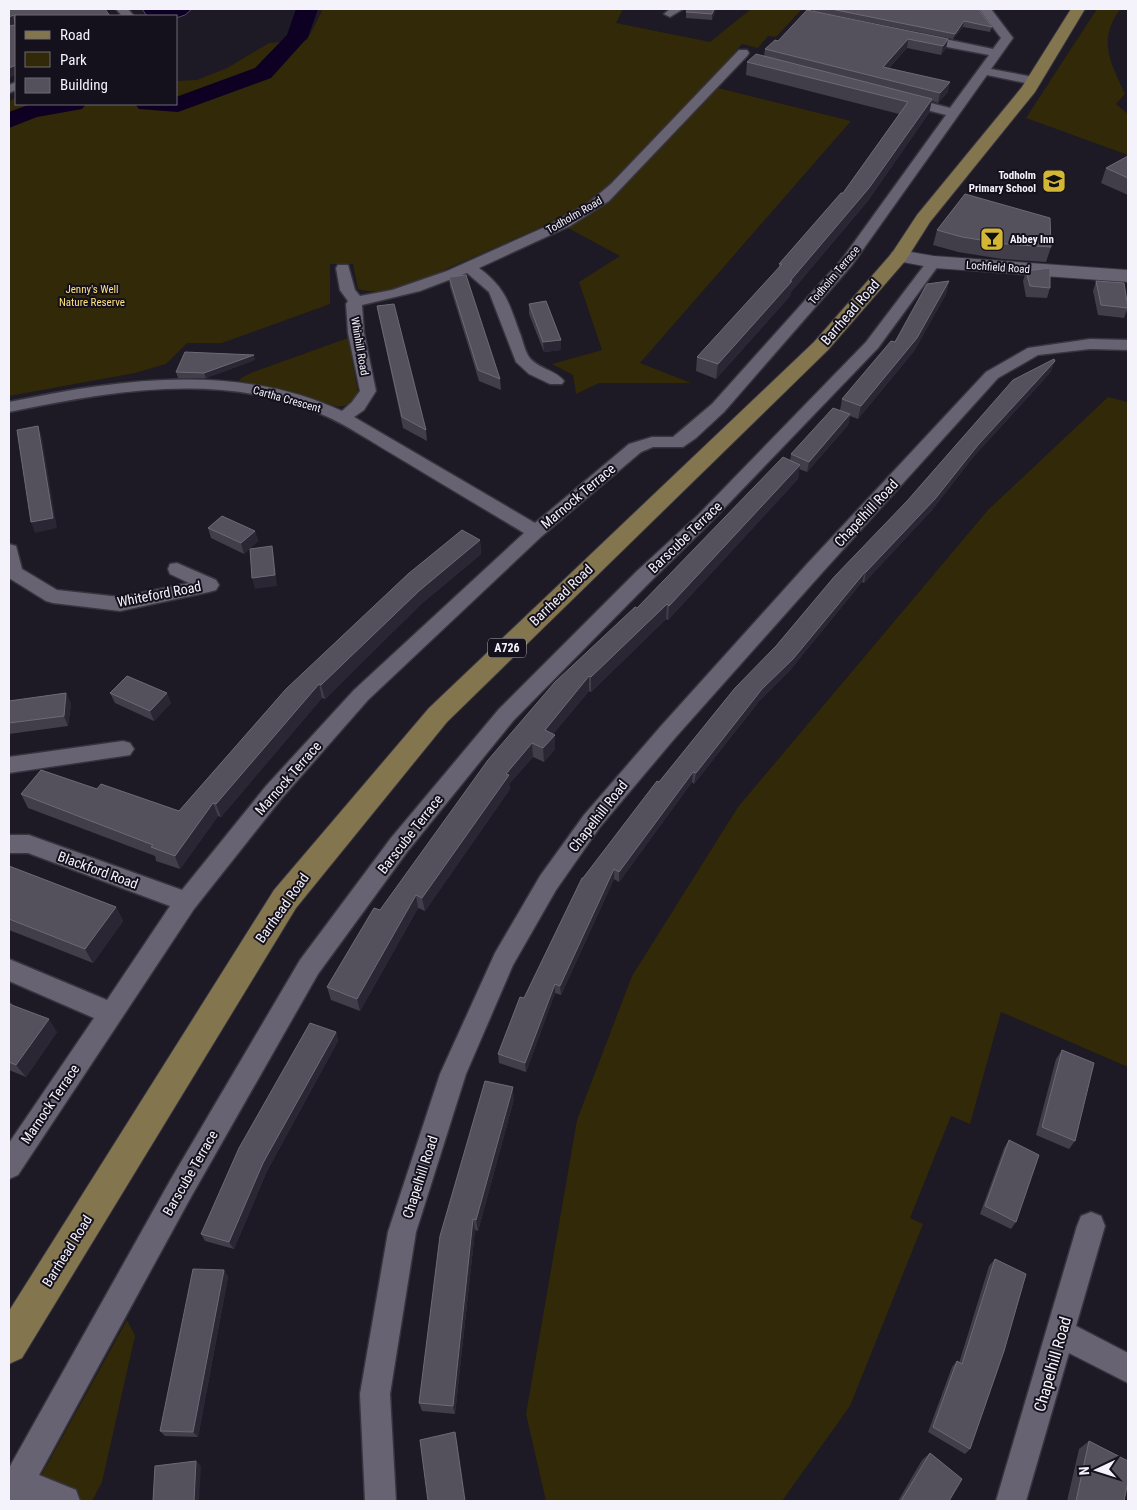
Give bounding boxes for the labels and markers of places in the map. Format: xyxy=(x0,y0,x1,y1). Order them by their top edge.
school or university icon: Todholm Primary School xyxy=(1041,168,1067,194)
place label: Todholm Primary School xyxy=(969,169,1036,195)
bar icon: Abbey Inn xyxy=(979,226,1005,252)
place label: Abbey Inn xyxy=(1010,233,1054,246)

